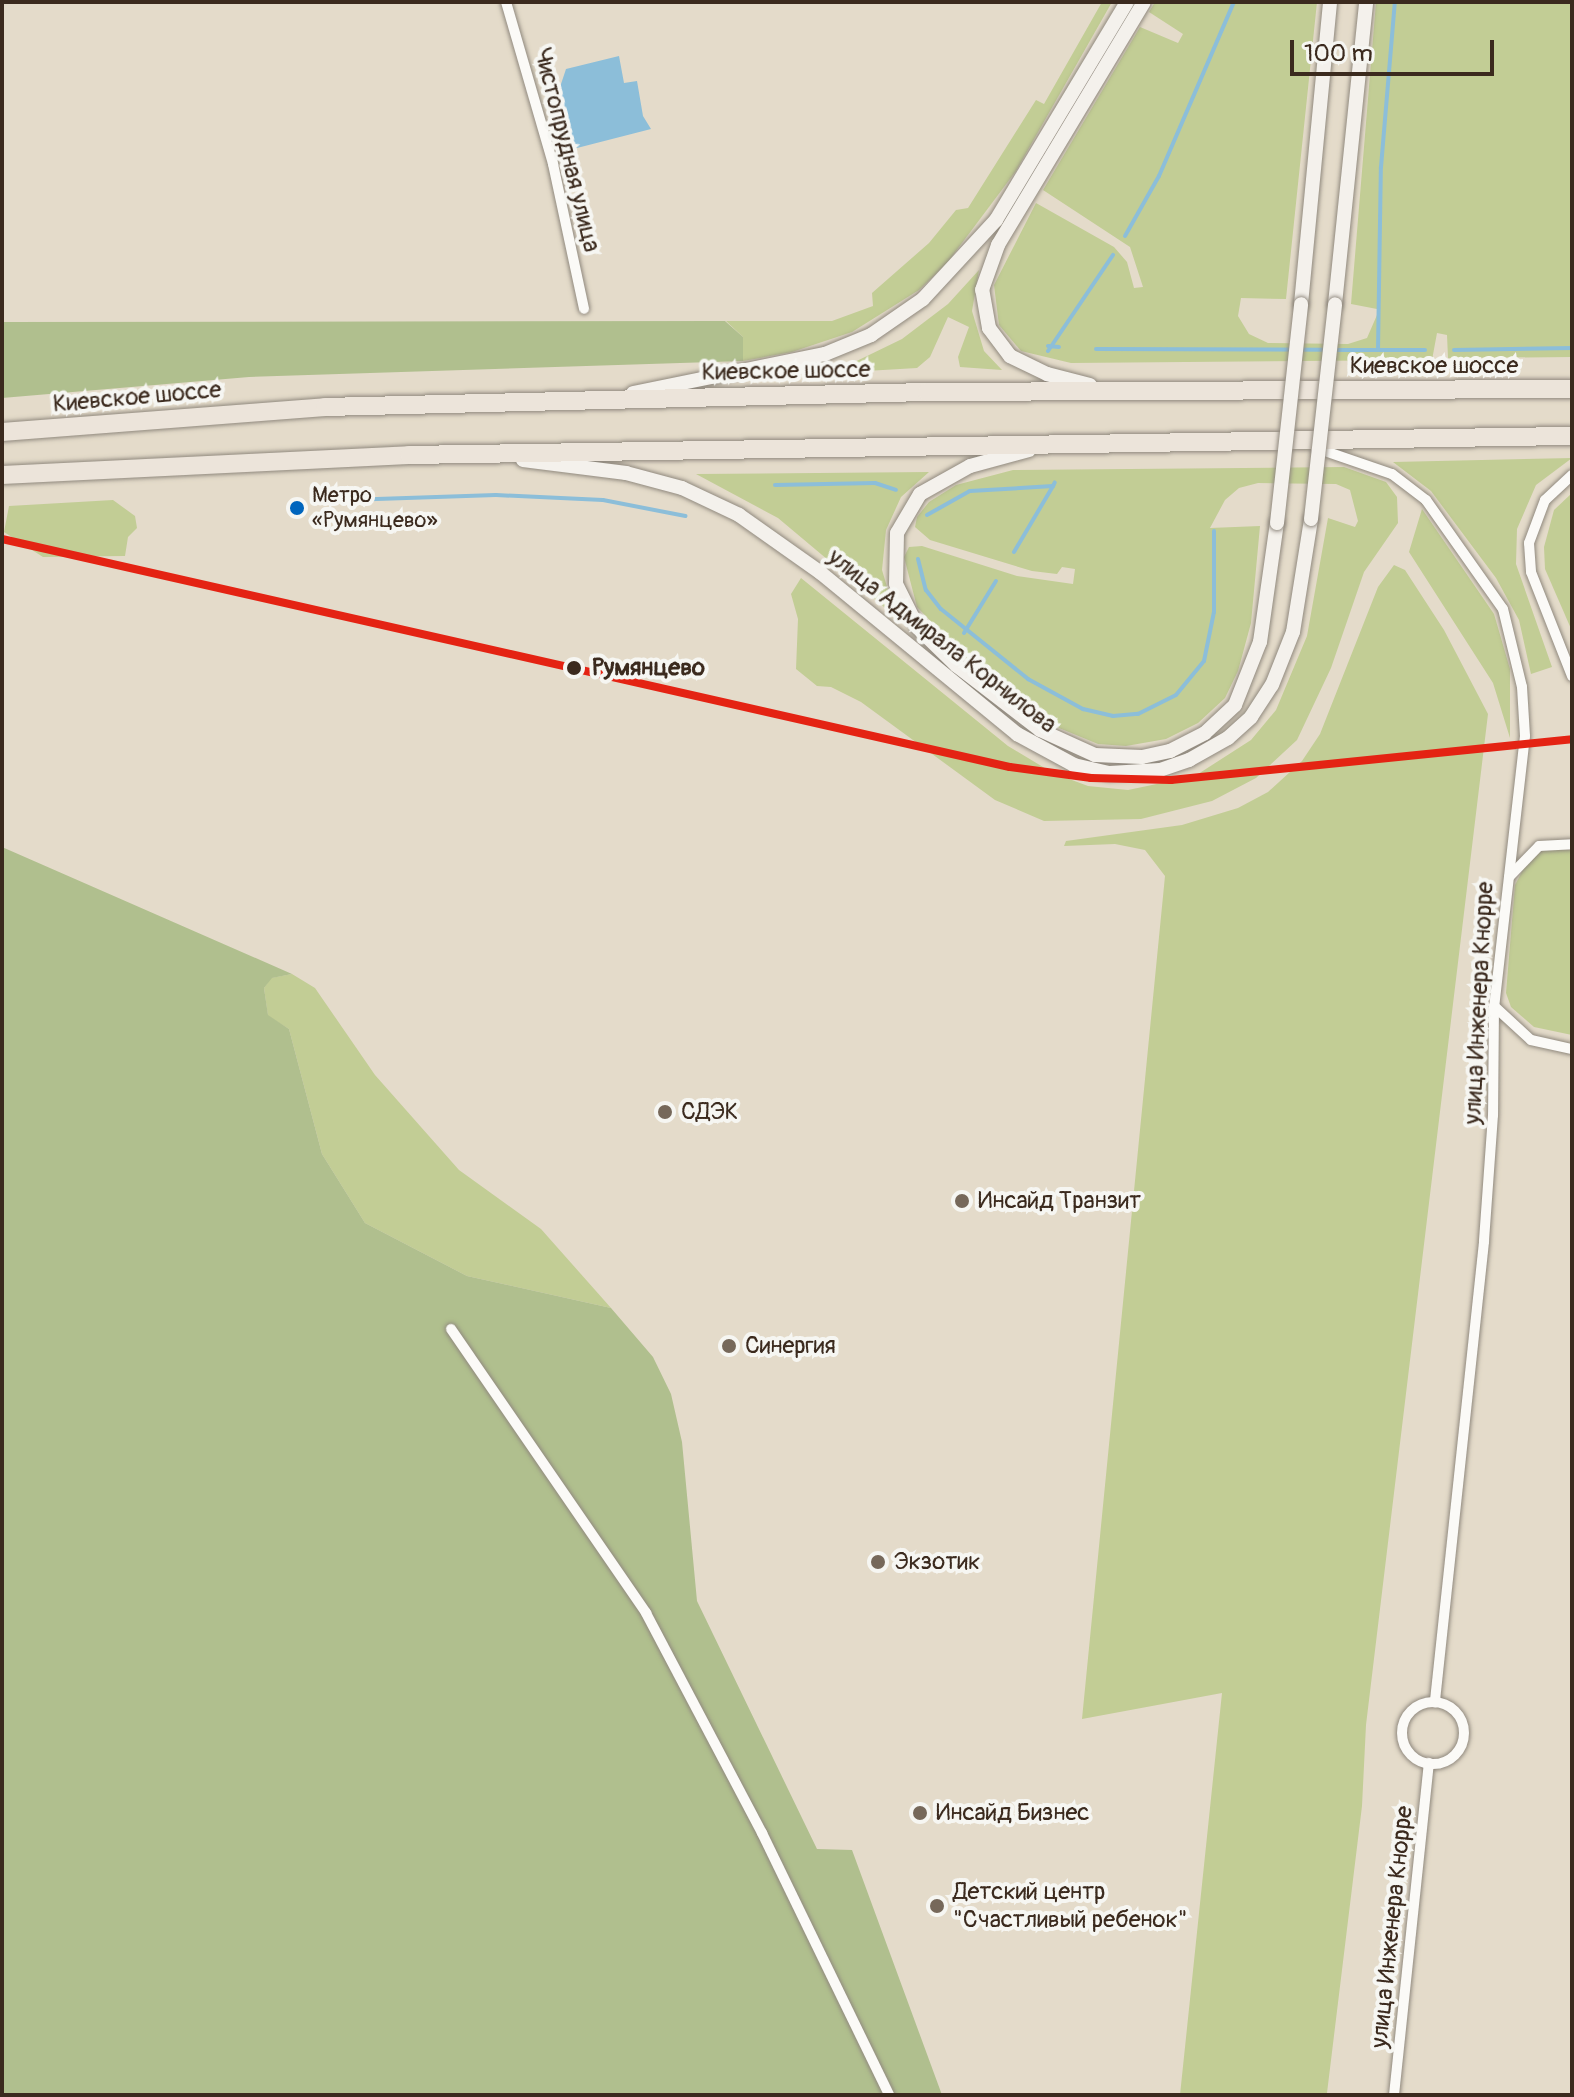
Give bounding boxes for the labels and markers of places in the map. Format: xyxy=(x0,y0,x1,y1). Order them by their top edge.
place label: Метро «Румянцево» xyxy=(312,482,438,534)
marker: Метро «Румянцево» xyxy=(289,500,305,516)
place label: Румянцево xyxy=(592,654,705,682)
marker: Румянцево xyxy=(563,657,585,679)
place label: СДЭК xyxy=(681,1098,738,1126)
marker: СДЭК xyxy=(656,1103,674,1121)
place label: Инсайд Транзит xyxy=(978,1187,1141,1215)
marker: Инсайд Транзит xyxy=(953,1192,971,1210)
place label: Синергия xyxy=(745,1332,836,1360)
marker: Синергия xyxy=(720,1337,738,1355)
place label: Экзотик xyxy=(894,1548,980,1576)
marker: Экзотик xyxy=(869,1553,887,1571)
place label: Инсайд Бизнес xyxy=(936,1799,1090,1827)
marker: Инсайд Бизнес xyxy=(911,1804,929,1822)
place label: Детский центр "Счастливый ребенок" xyxy=(953,1878,1188,1934)
marker: Детский центр "Счастливый ребенок" xyxy=(928,1897,946,1915)

